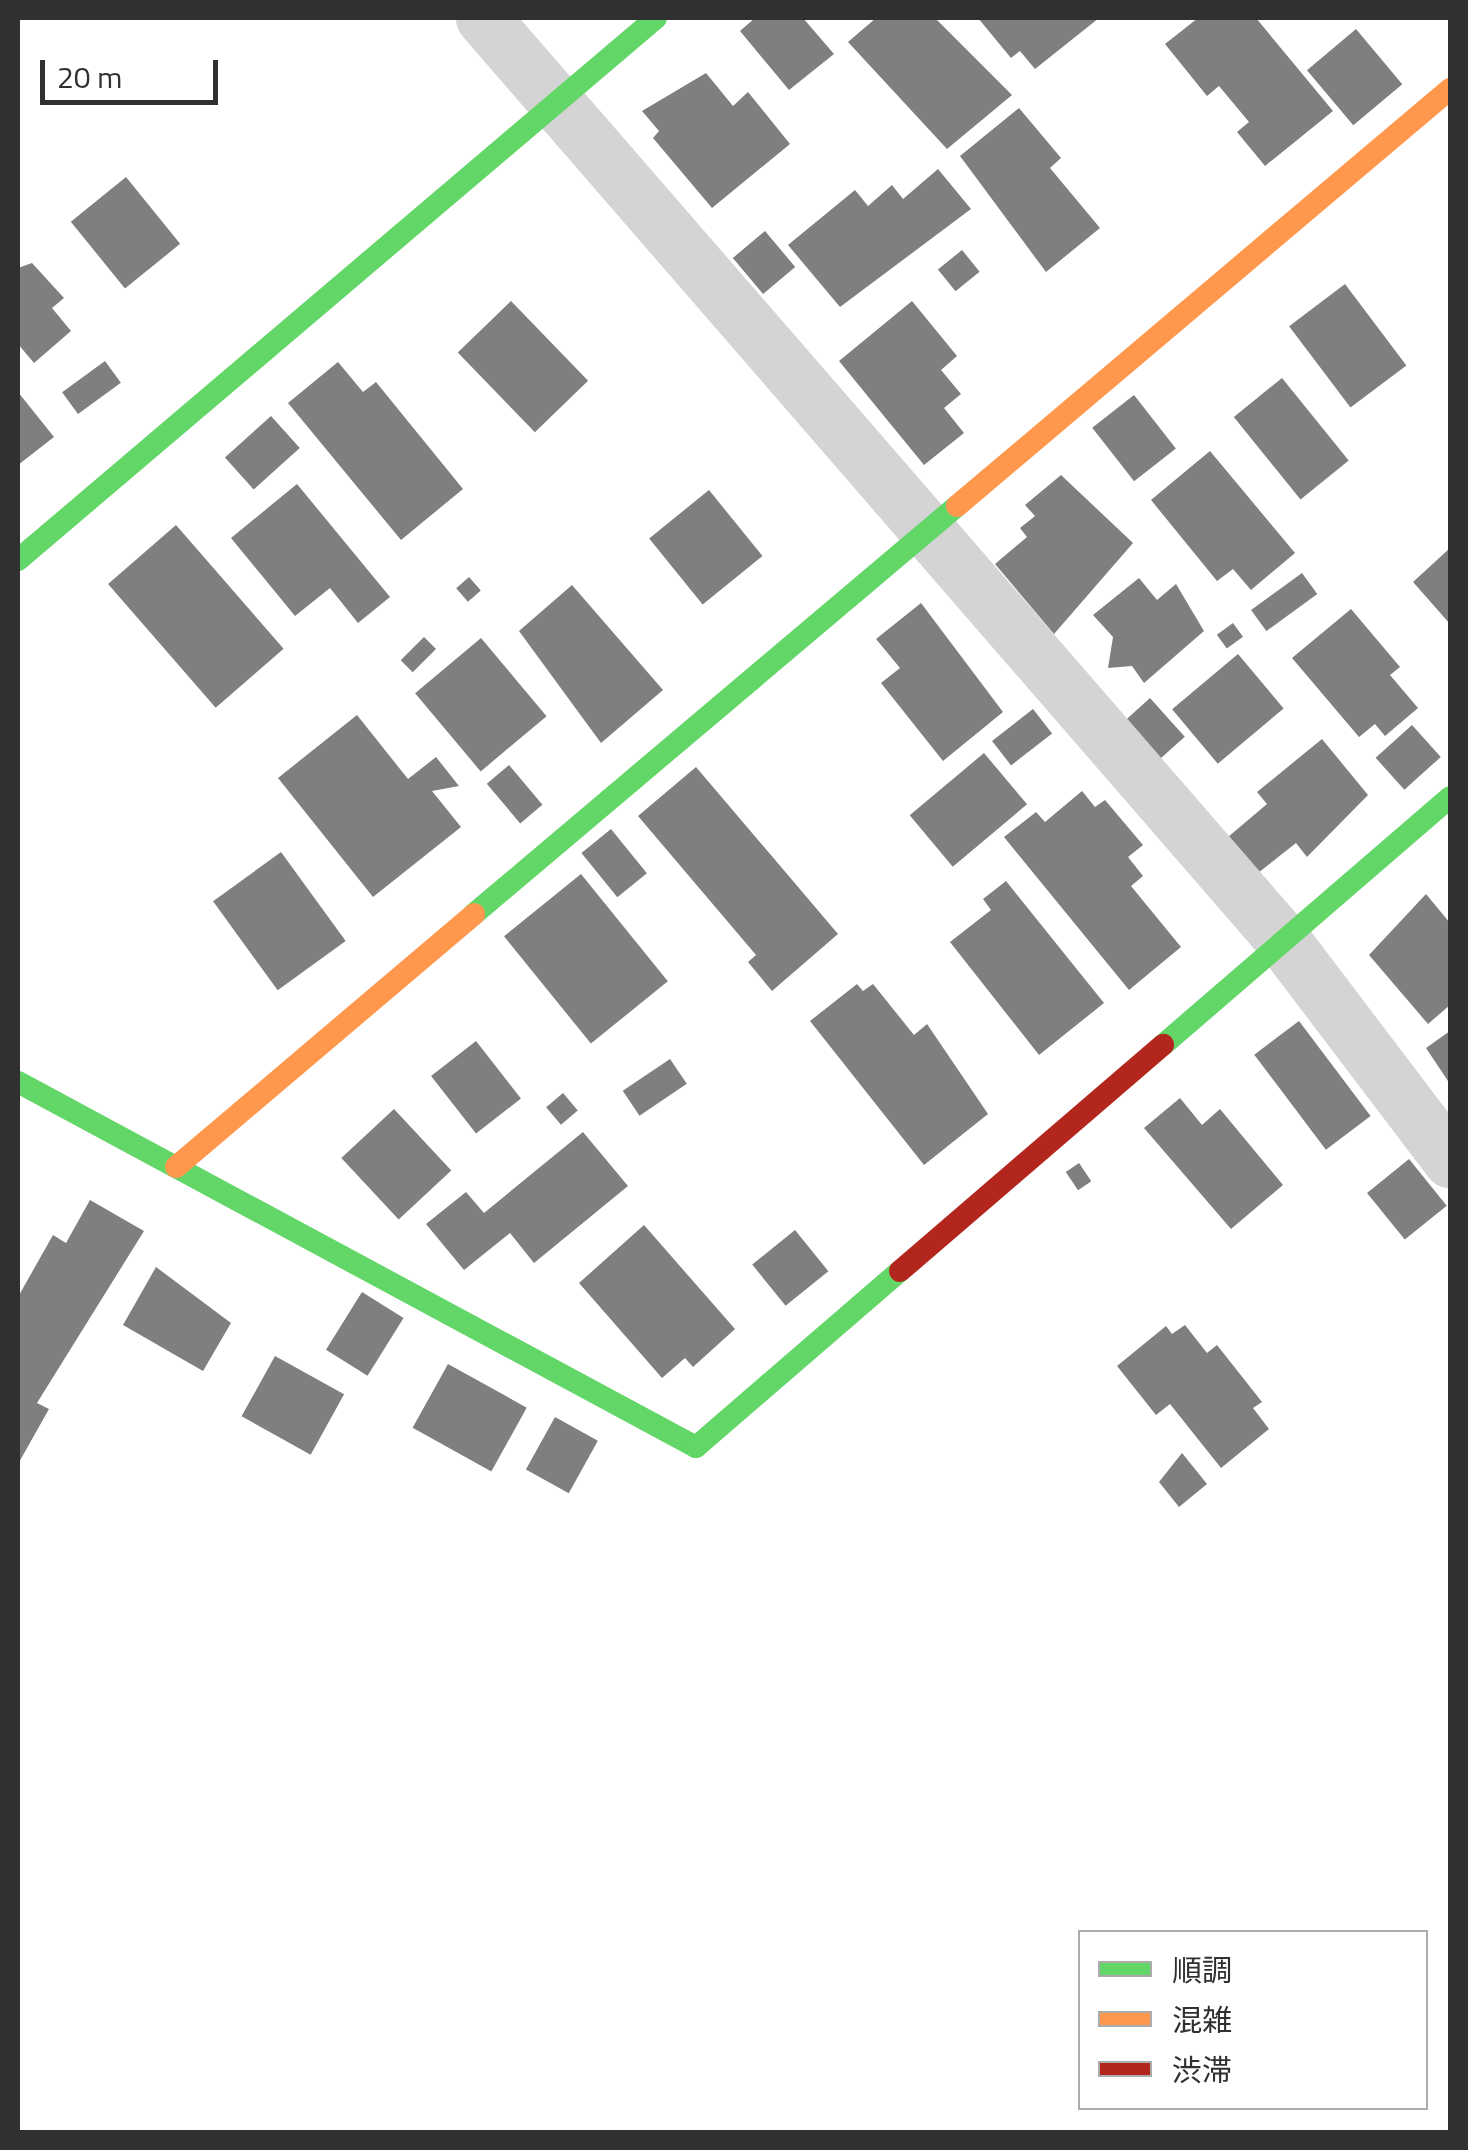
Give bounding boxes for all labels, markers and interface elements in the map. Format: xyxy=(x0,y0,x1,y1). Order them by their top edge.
scale bar xyxy=(45,40,222,102)
text: 20 m xyxy=(57,54,122,100)
legend xyxy=(1078,1930,1428,2110)
text: 順調 xyxy=(1172,1947,1232,1993)
text: 混雑 xyxy=(1172,1997,1232,2043)
text: 渋滞 xyxy=(1172,2047,1232,2093)

